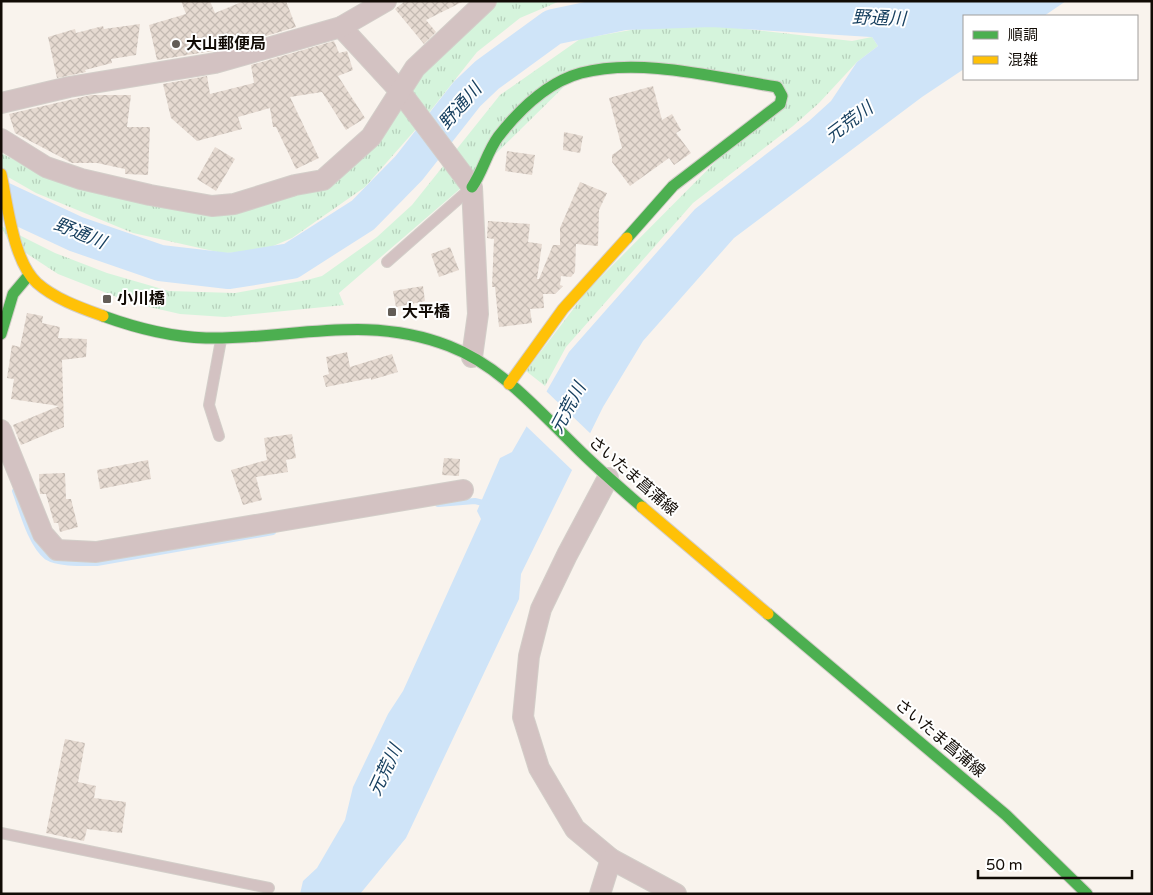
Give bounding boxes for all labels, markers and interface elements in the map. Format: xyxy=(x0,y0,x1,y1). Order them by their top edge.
water label: 野通川 xyxy=(852,6,908,30)
legend xyxy=(963,15,1138,80)
text: 順調 xyxy=(1008,26,1038,44)
place label: 大山郵便局 xyxy=(186,34,266,54)
marker: 大山郵便局 xyxy=(170,38,182,50)
text: 混雑 xyxy=(1008,51,1038,69)
water label: 野通川 xyxy=(434,77,487,134)
water label: 元荒川 xyxy=(821,96,879,147)
water label: 野通川 xyxy=(51,213,111,254)
place label: 小川橋 xyxy=(117,289,165,309)
marker: 小川橋 xyxy=(101,293,113,305)
place label: 大平橋 xyxy=(402,302,450,322)
marker: 大平橋 xyxy=(386,306,398,318)
water label: 元荒川 xyxy=(546,377,591,437)
street label: さいたま菖蒲線 xyxy=(584,432,682,520)
street label: さいたま菖蒲線 xyxy=(891,694,989,782)
water label: 元荒川 xyxy=(364,739,407,799)
scale bar xyxy=(978,848,1132,880)
text: 50 m xyxy=(986,856,1023,874)

